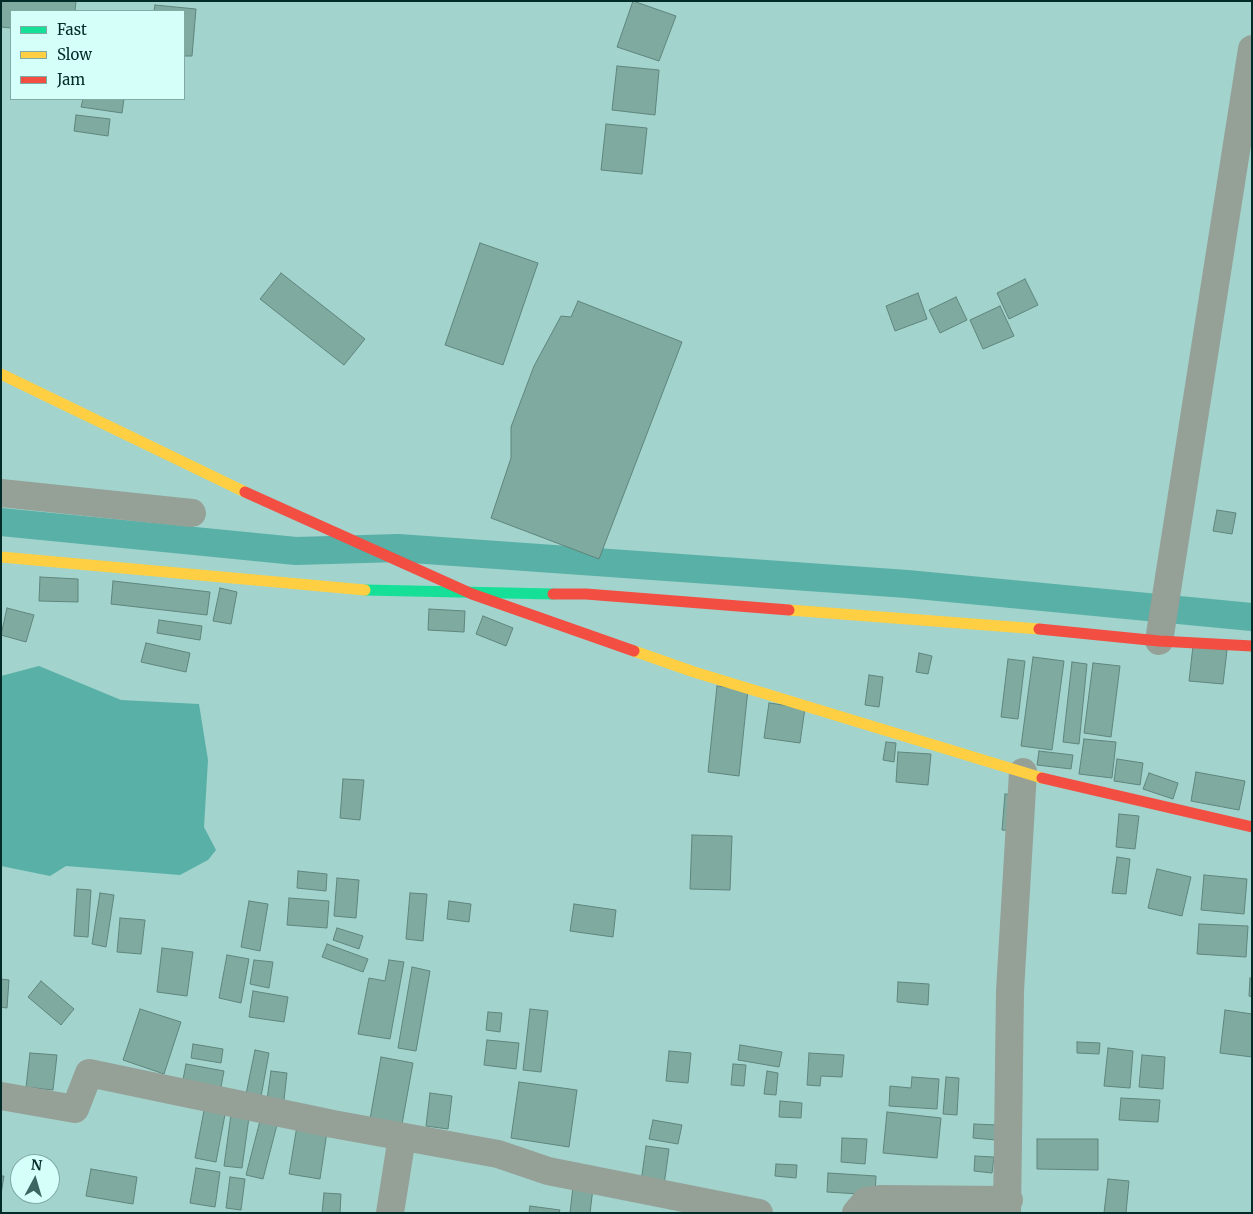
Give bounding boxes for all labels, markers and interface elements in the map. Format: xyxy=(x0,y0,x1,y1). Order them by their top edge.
legend xyxy=(10,10,185,100)
text: Fast xyxy=(57,20,87,39)
text: Slow xyxy=(57,45,92,64)
text: Jam xyxy=(57,70,85,89)
north arrow xyxy=(10,1154,60,1204)
text: N xyxy=(30,1156,43,1175)

